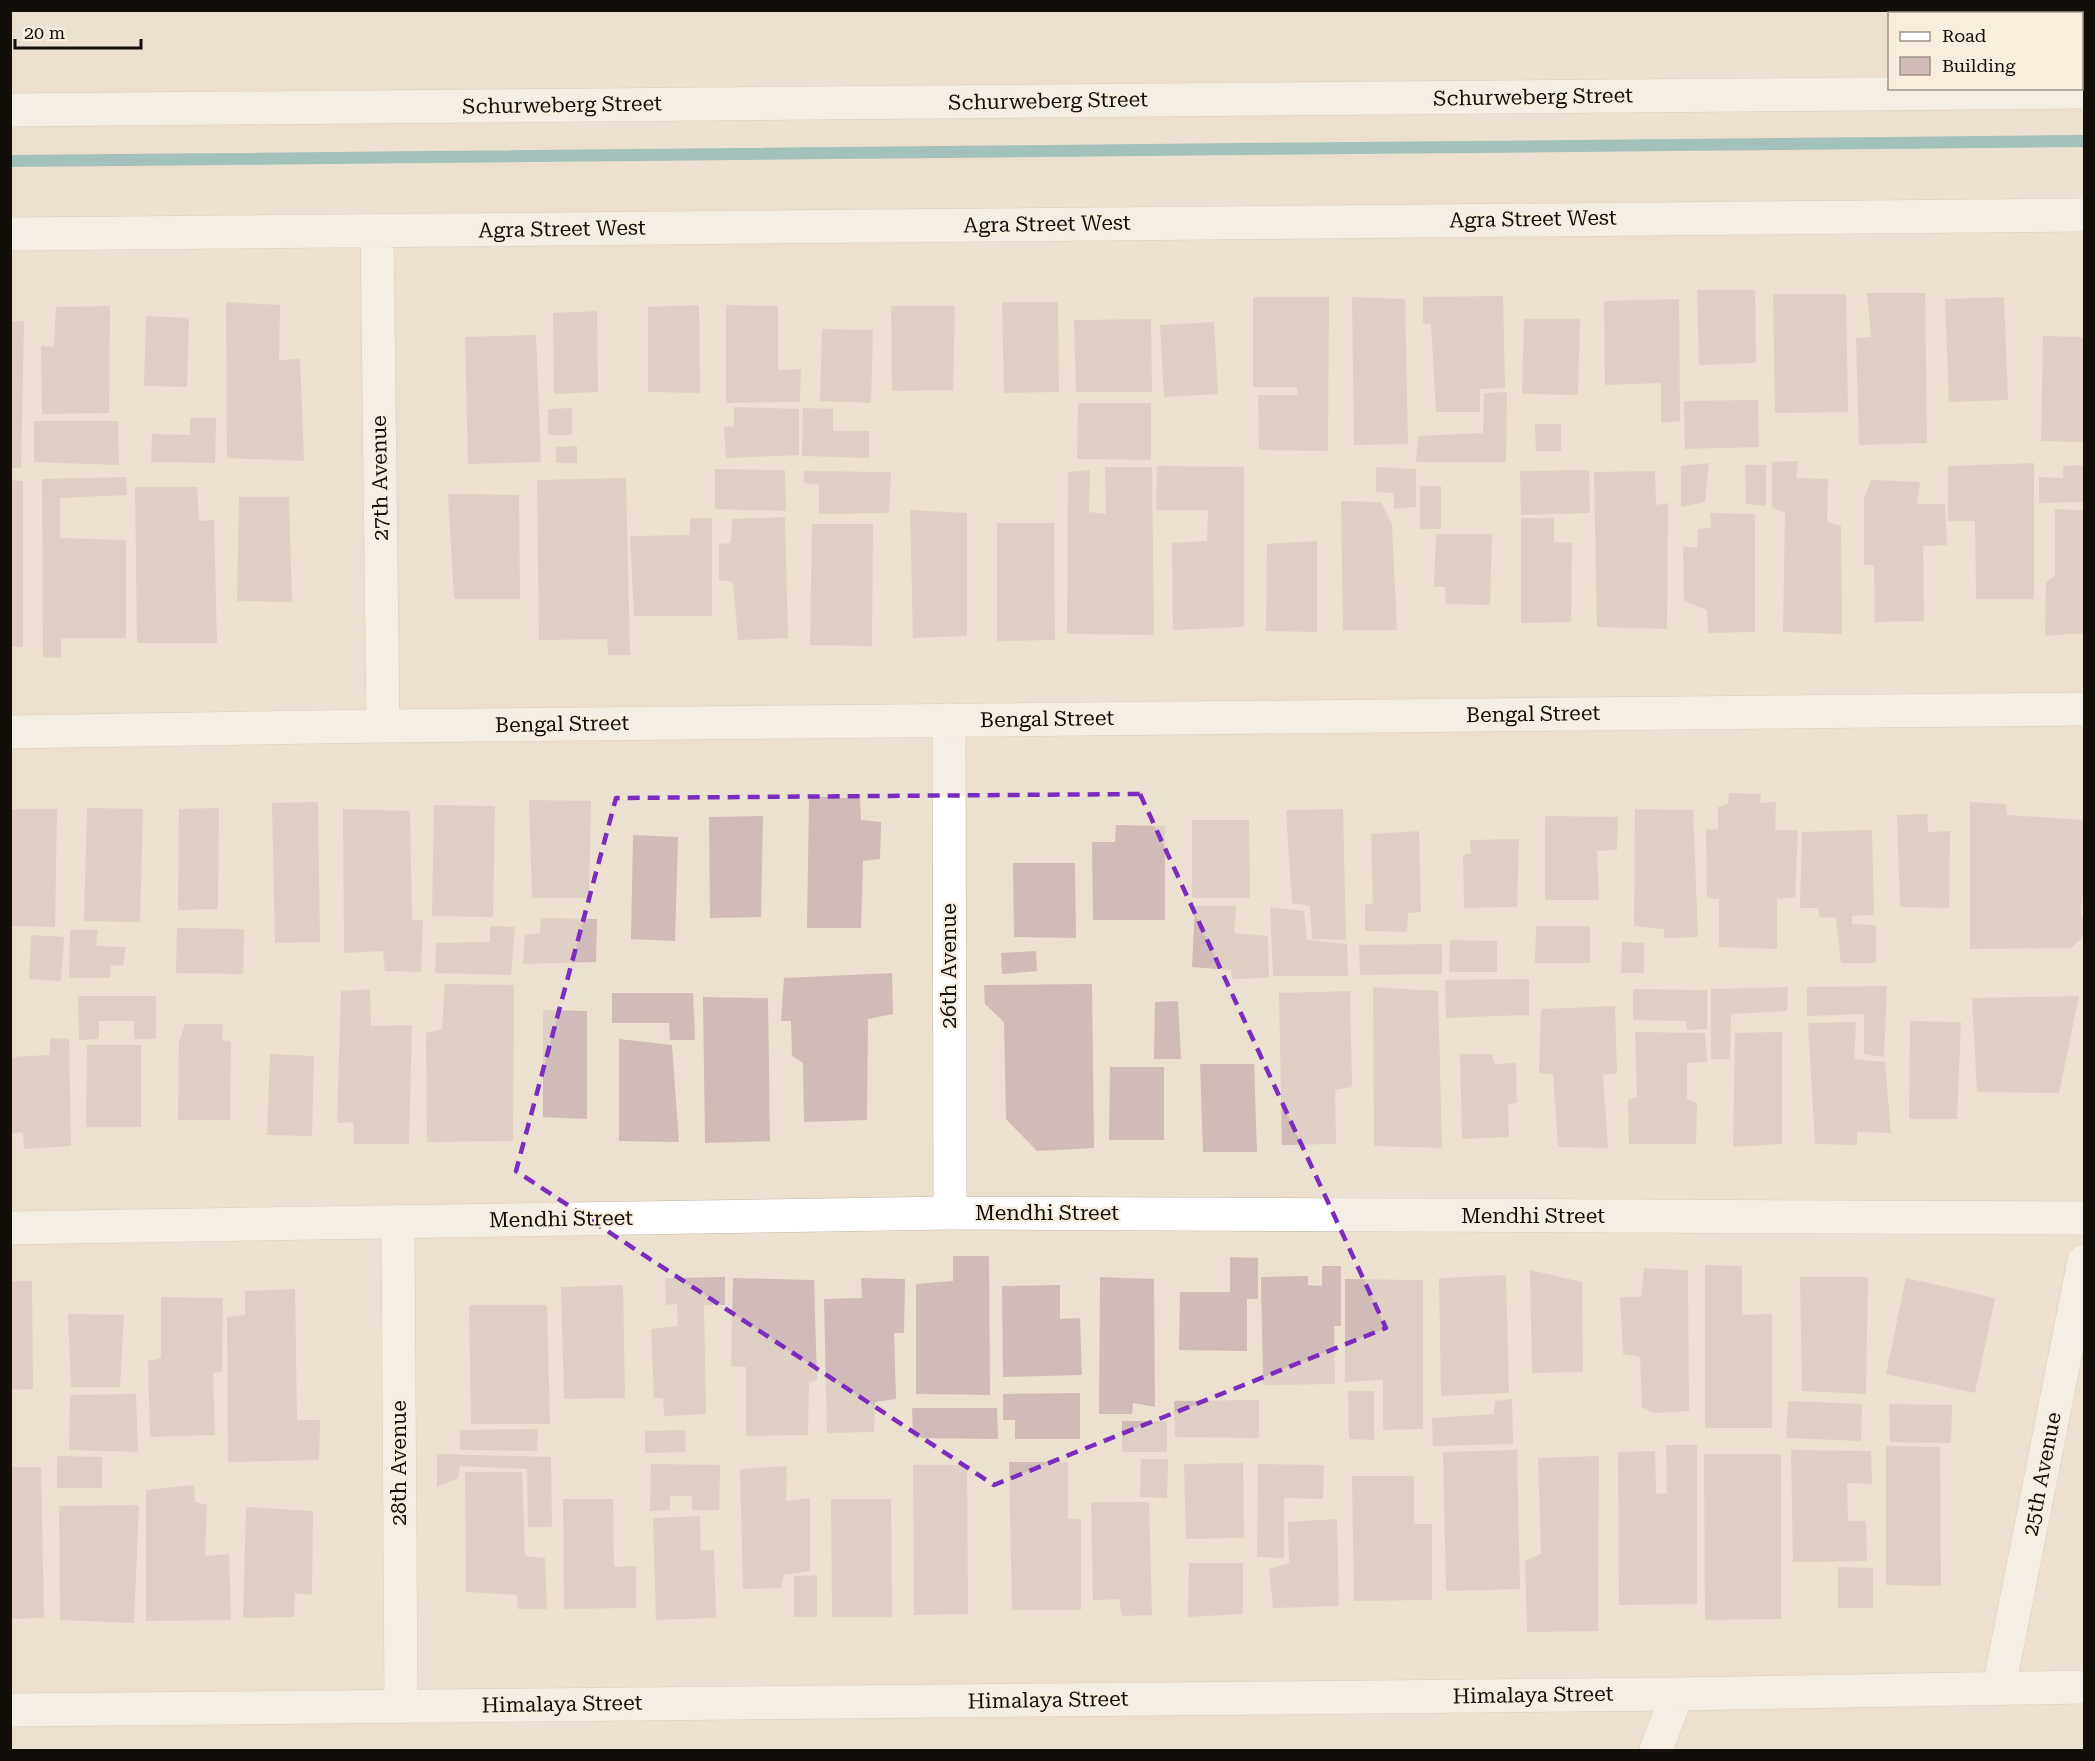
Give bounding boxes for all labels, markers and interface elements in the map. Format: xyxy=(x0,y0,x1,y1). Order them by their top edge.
scale bar xyxy=(15,12,141,50)
legend xyxy=(1888,12,2083,90)
text: 20 m xyxy=(24,22,65,43)
text: Road xyxy=(1942,25,1987,46)
text: Building xyxy=(1942,55,2016,76)
street label: Schurweberg Street xyxy=(1433,83,1633,111)
street label: Schurweberg Street xyxy=(948,87,1148,115)
street label: Schurweberg Street xyxy=(462,91,662,119)
street label: Agra Street West xyxy=(1449,206,1617,232)
street label: Agra Street West xyxy=(963,211,1131,237)
street label: Agra Street West xyxy=(478,216,646,242)
street label: 27th Avenue xyxy=(367,415,393,541)
street label: Bengal Street xyxy=(1466,701,1600,727)
street label: Bengal Street xyxy=(980,706,1114,732)
street label: Bengal Street xyxy=(495,711,629,737)
street label: 26th Avenue xyxy=(937,903,961,1029)
street label: Mendhi Street xyxy=(975,1201,1119,1225)
street label: Mendhi Street xyxy=(1461,1204,1605,1228)
street label: Mendhi Street xyxy=(489,1206,633,1232)
street label: 28th Avenue xyxy=(387,1400,411,1526)
street label: 25th Avenue xyxy=(2018,1410,2066,1538)
street label: Himalaya Street xyxy=(1452,1682,1614,1708)
street label: Himalaya Street xyxy=(967,1687,1129,1713)
street label: Himalaya Street xyxy=(481,1691,643,1717)

